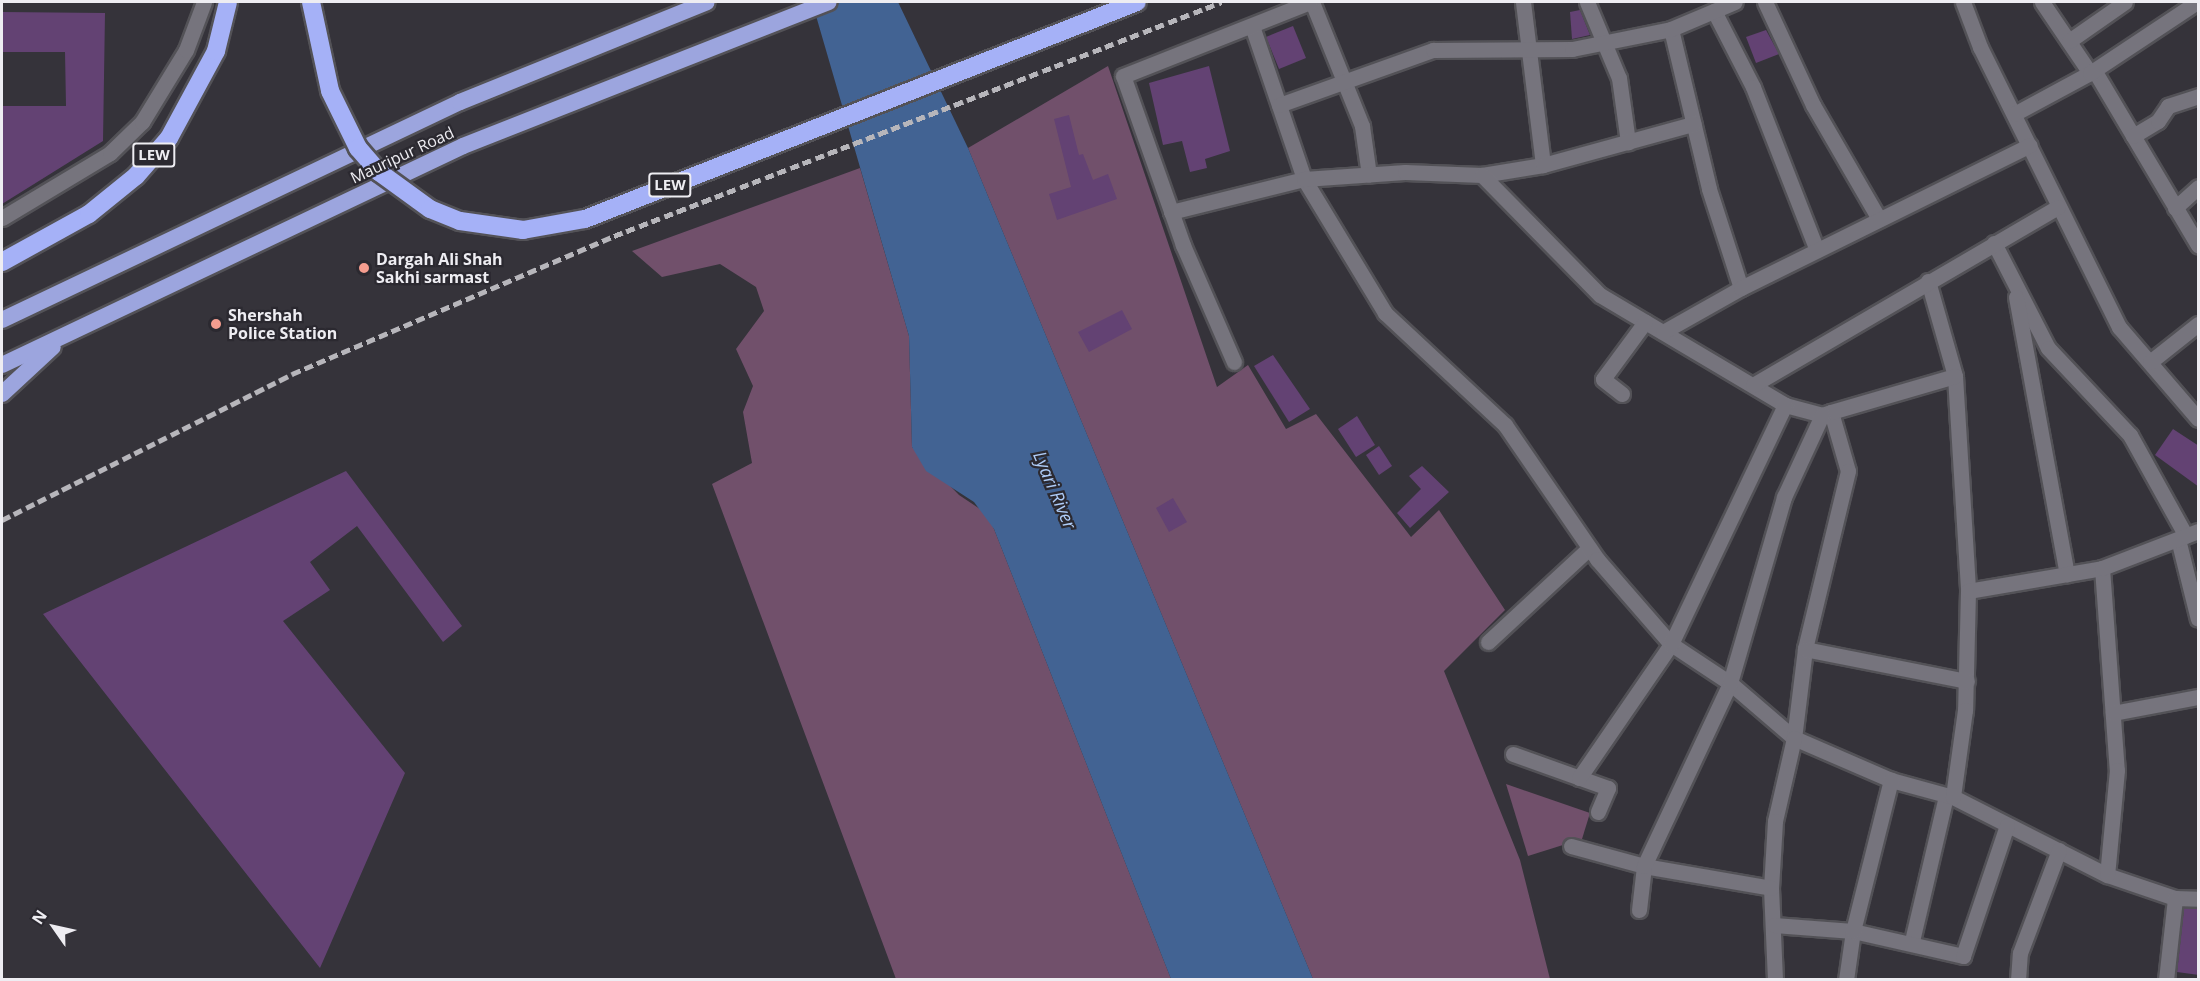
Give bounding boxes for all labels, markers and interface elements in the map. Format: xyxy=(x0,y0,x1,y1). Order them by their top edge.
street label: Mauripur Road xyxy=(347,123,457,187)
road number: LEW xyxy=(132,143,176,167)
road number: LEW xyxy=(648,173,692,197)
place label: Dargah Ali Shah Sakhi sarmast xyxy=(376,249,503,287)
marker: Dargah Ali Shah Sakhi sarmast xyxy=(357,261,371,275)
place label: Shershah Police Station xyxy=(228,305,337,343)
marker: Shershah Police Station xyxy=(209,317,223,331)
water label: Lyari River xyxy=(1029,448,1081,532)
north arrow xyxy=(24,897,84,957)
text: N xyxy=(26,905,52,928)

